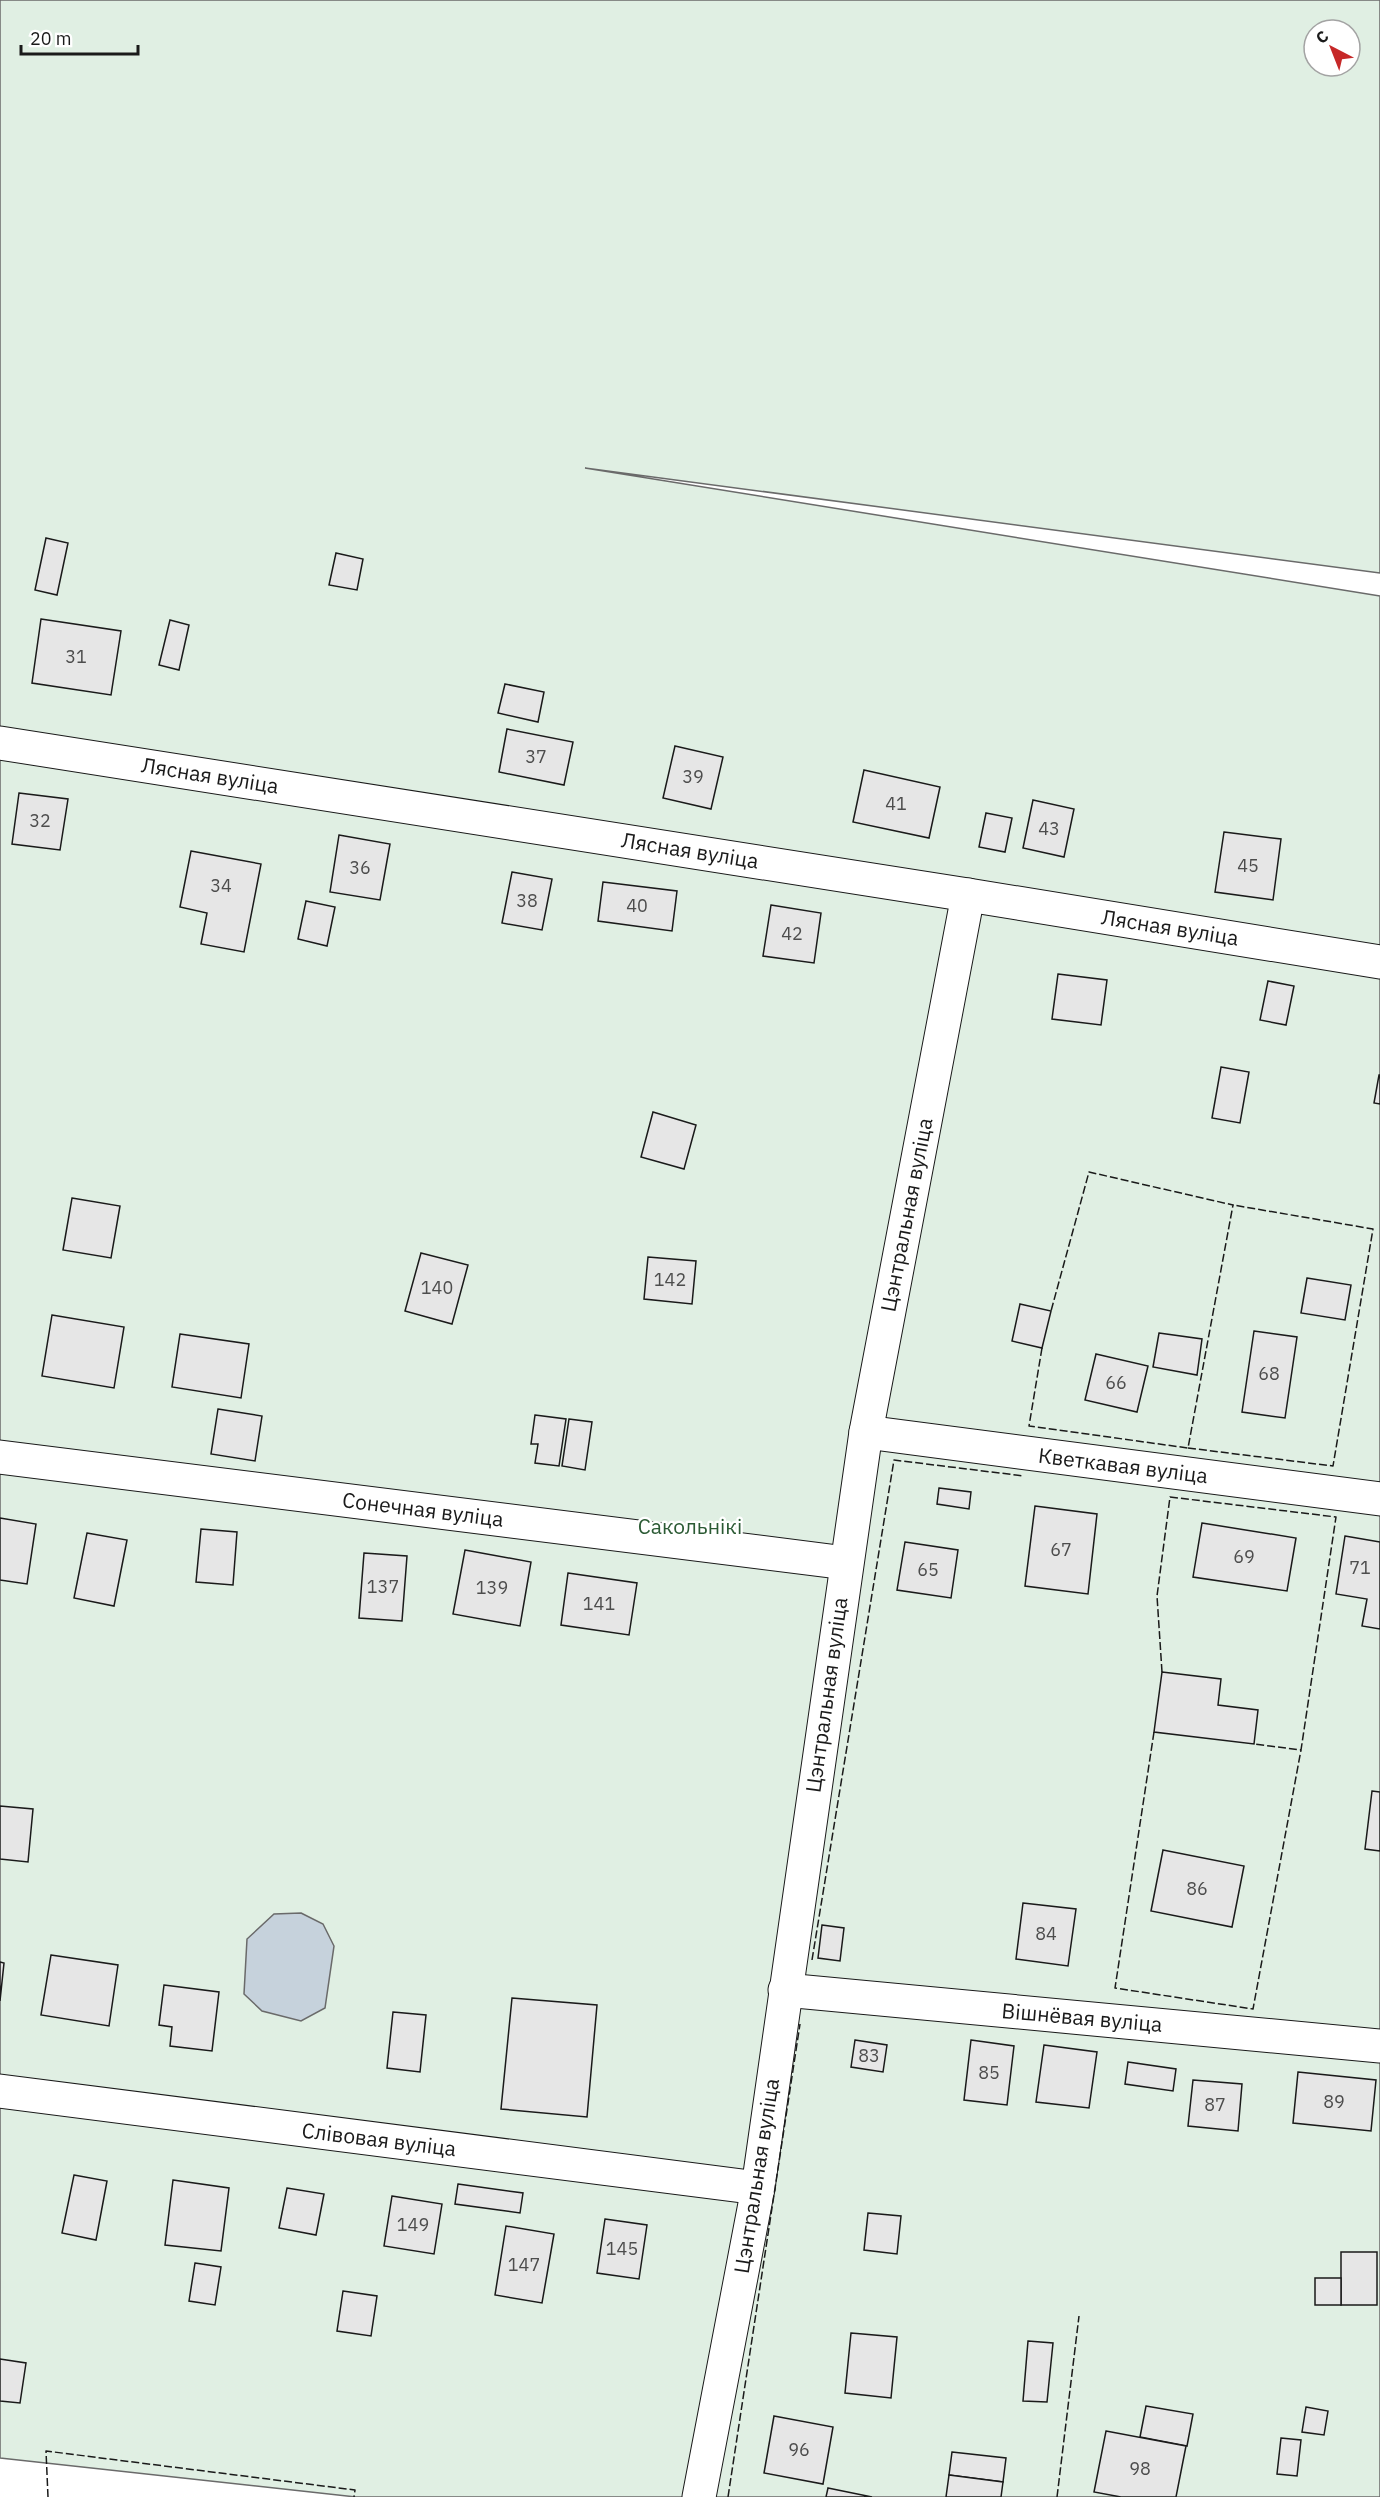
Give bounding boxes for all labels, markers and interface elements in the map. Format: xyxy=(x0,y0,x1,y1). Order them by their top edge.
scale bar xyxy=(21,18,138,56)
north arrow xyxy=(1302,18,1362,78)
text: С xyxy=(1311,26,1333,48)
text: 20 m xyxy=(30,27,72,50)
house number: 31 xyxy=(65,645,87,668)
house number: 37 xyxy=(525,745,547,768)
street label: Лясная вуліца xyxy=(140,750,281,800)
house number: 39 xyxy=(682,765,704,788)
house number: 41 xyxy=(885,792,907,815)
house number: 32 xyxy=(29,809,51,832)
house number: 43 xyxy=(1038,817,1060,840)
street label: Лясная вуліца xyxy=(620,825,761,875)
house number: 45 xyxy=(1237,854,1259,877)
house number: 36 xyxy=(349,856,371,879)
house number: 34 xyxy=(210,874,232,897)
house number: 38 xyxy=(516,889,538,912)
house number: 40 xyxy=(626,894,648,917)
street label: Лясная вуліца xyxy=(1100,902,1241,952)
house number: 42 xyxy=(781,922,803,945)
street label: Цэнтральная вуліца xyxy=(873,1115,939,1314)
house number: 142 xyxy=(654,1268,686,1291)
house number: 140 xyxy=(421,1276,453,1299)
house number: 68 xyxy=(1258,1362,1280,1385)
house number: 66 xyxy=(1105,1371,1127,1394)
street label: Кветкавая вуліца xyxy=(1037,1441,1210,1489)
street label: Сонечная вуліца xyxy=(341,1485,505,1533)
park label: Сакольнікі xyxy=(638,1512,742,1540)
house number: 67 xyxy=(1050,1538,1072,1561)
house number: 69 xyxy=(1233,1545,1255,1568)
house number: 71 xyxy=(1349,1556,1371,1579)
house number: 65 xyxy=(917,1558,939,1581)
house number: 137 xyxy=(367,1575,399,1598)
house number: 139 xyxy=(476,1576,508,1599)
house number: 141 xyxy=(583,1592,615,1615)
street label: Цэнтральная вуліца xyxy=(798,1595,854,1794)
house number: 86 xyxy=(1186,1877,1208,1900)
house number: 84 xyxy=(1035,1922,1057,1945)
street label: Вішнёвая вуліца xyxy=(1001,1996,1164,2038)
house number: 83 xyxy=(858,2044,880,2067)
house number: 85 xyxy=(978,2061,1000,2084)
street label: Цэнтральная вуліца xyxy=(727,2076,785,2275)
house number: 89 xyxy=(1323,2090,1345,2113)
house number: 87 xyxy=(1204,2093,1226,2116)
street label: Слівовая вуліца xyxy=(300,2116,458,2162)
house number: 149 xyxy=(397,2213,429,2236)
house number: 145 xyxy=(606,2237,638,2260)
house number: 147 xyxy=(508,2253,540,2276)
house number: 96 xyxy=(788,2438,810,2461)
house number: 98 xyxy=(1129,2457,1151,2480)

